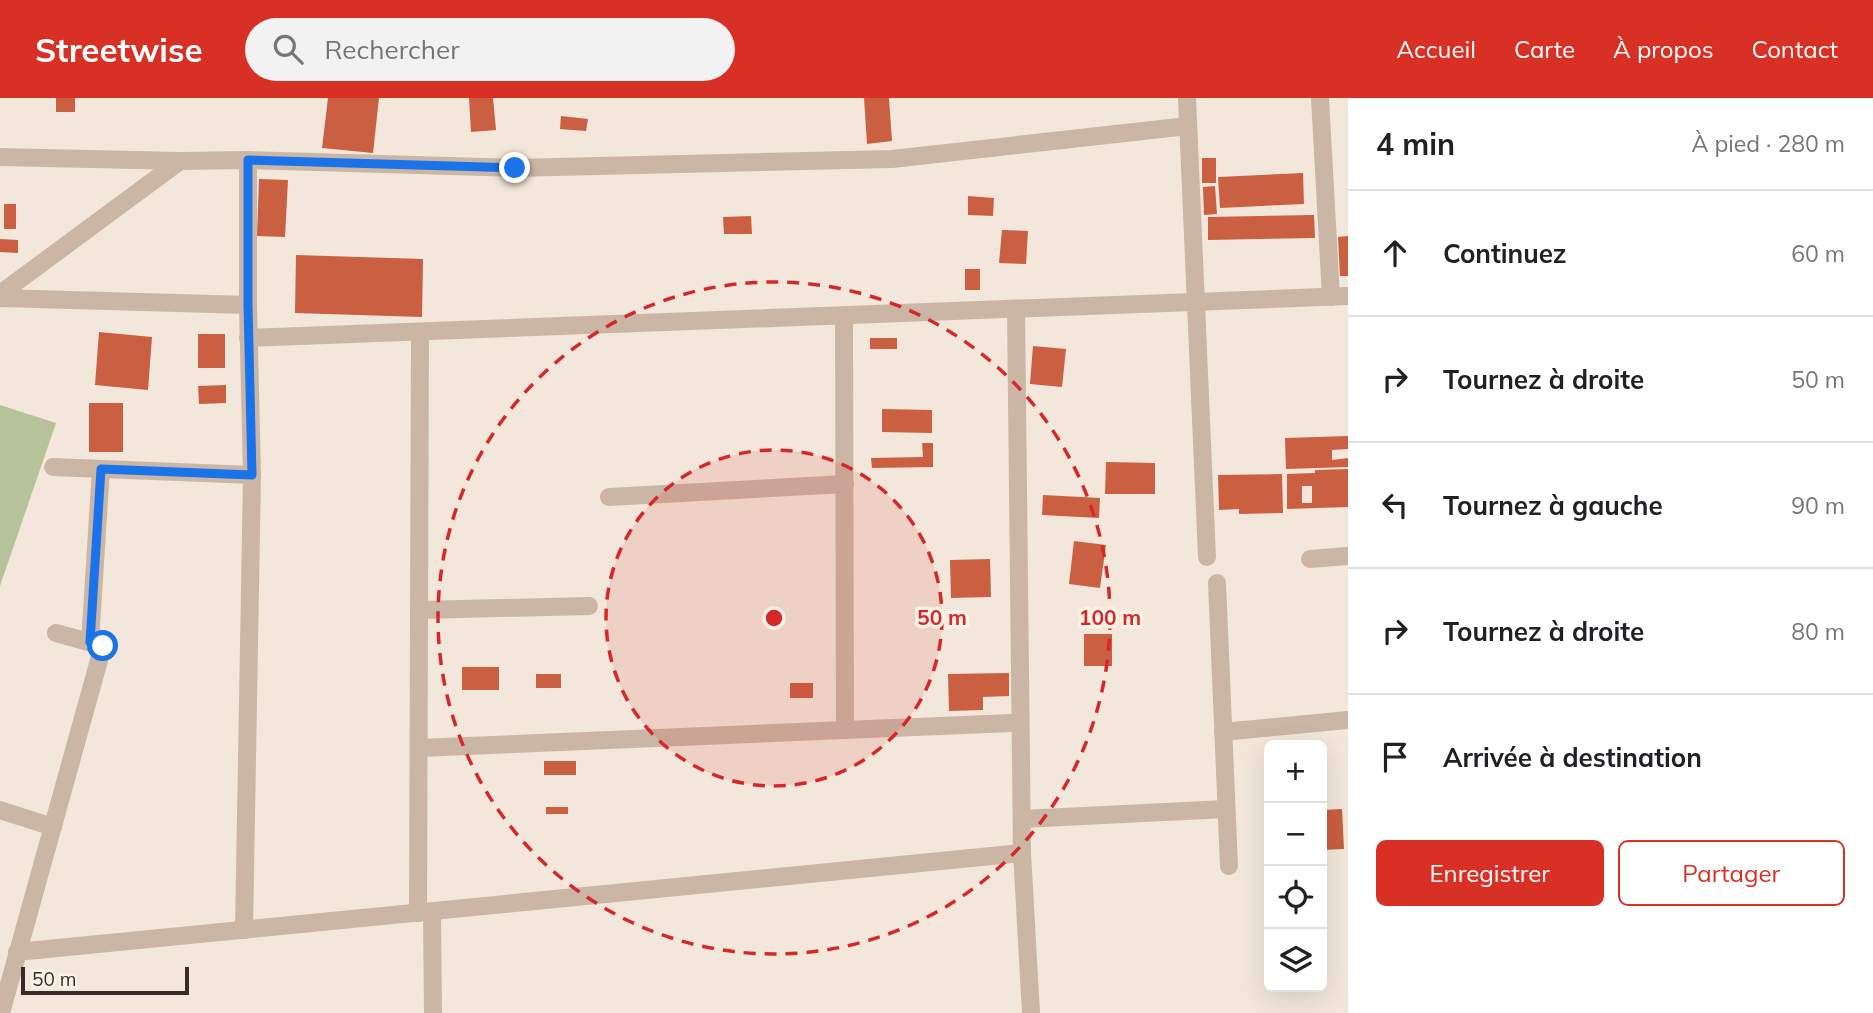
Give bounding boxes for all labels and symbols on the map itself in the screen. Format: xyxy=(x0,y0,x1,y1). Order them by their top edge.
route end xyxy=(499,152,530,183)
text: 50 m xyxy=(917,604,967,630)
text: 100 m xyxy=(1079,604,1141,630)
centre of rings xyxy=(762,606,786,630)
route start xyxy=(87,630,118,661)
scale bar xyxy=(21,964,189,996)

